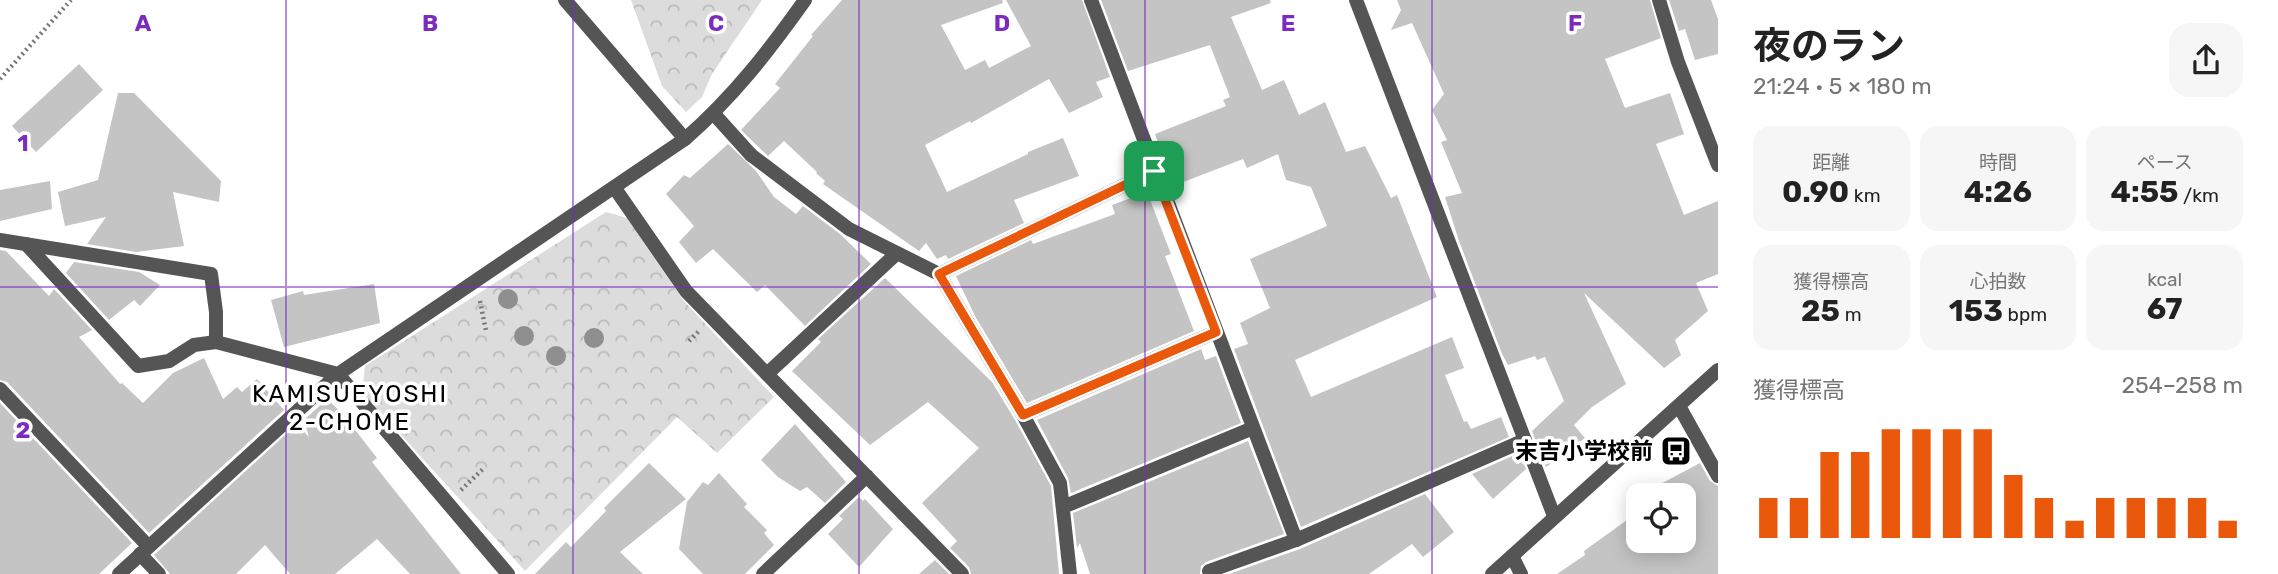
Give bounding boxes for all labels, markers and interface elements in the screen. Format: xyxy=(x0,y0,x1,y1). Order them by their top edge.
text: A xyxy=(135,9,152,37)
text: B xyxy=(422,9,438,37)
text: C xyxy=(708,9,724,37)
text: D xyxy=(994,9,1010,37)
text: E xyxy=(1281,9,1295,37)
text: F xyxy=(1568,9,1582,37)
text: 夜のラン xyxy=(1753,23,1905,69)
button: share xyxy=(2169,23,2243,97)
text: 21:24 · 5 × 180 m xyxy=(1753,72,1932,100)
text: 1 xyxy=(17,129,29,157)
pin xyxy=(1124,141,1184,201)
text: 距離 xyxy=(1812,151,1850,174)
text: 時間 xyxy=(1979,151,2017,174)
text: ペース xyxy=(2137,151,2193,174)
icon: arrive xyxy=(1135,152,1173,190)
text: 0.90 xyxy=(1782,174,1849,210)
text: 4:26 xyxy=(1964,174,2032,210)
text: 4:55 xyxy=(2110,174,2178,210)
text: km xyxy=(1849,184,1881,207)
text: /km xyxy=(2178,184,2219,207)
text: kcal xyxy=(2147,268,2182,291)
text: 獲得標高 xyxy=(1793,270,1869,293)
text: 心拍数 xyxy=(1969,270,2027,293)
text: 67 xyxy=(2147,291,2183,327)
text: 25 xyxy=(1801,293,1840,329)
text: 153 xyxy=(1949,293,2003,329)
text: m xyxy=(1840,303,1862,326)
text: bpm xyxy=(2003,303,2047,326)
text: 254–258 m xyxy=(2121,371,2243,399)
text: 獲得標高 xyxy=(1753,376,1845,404)
district label: KAMISUEYOSHI 2-CHOME xyxy=(252,380,448,436)
text: 2 xyxy=(16,416,30,444)
bus stop icon: 末吉小学校前 xyxy=(1659,434,1693,468)
place label: 末吉小学校前 xyxy=(1515,437,1653,465)
map controls xyxy=(1626,483,1696,553)
button: locate xyxy=(1626,483,1696,553)

